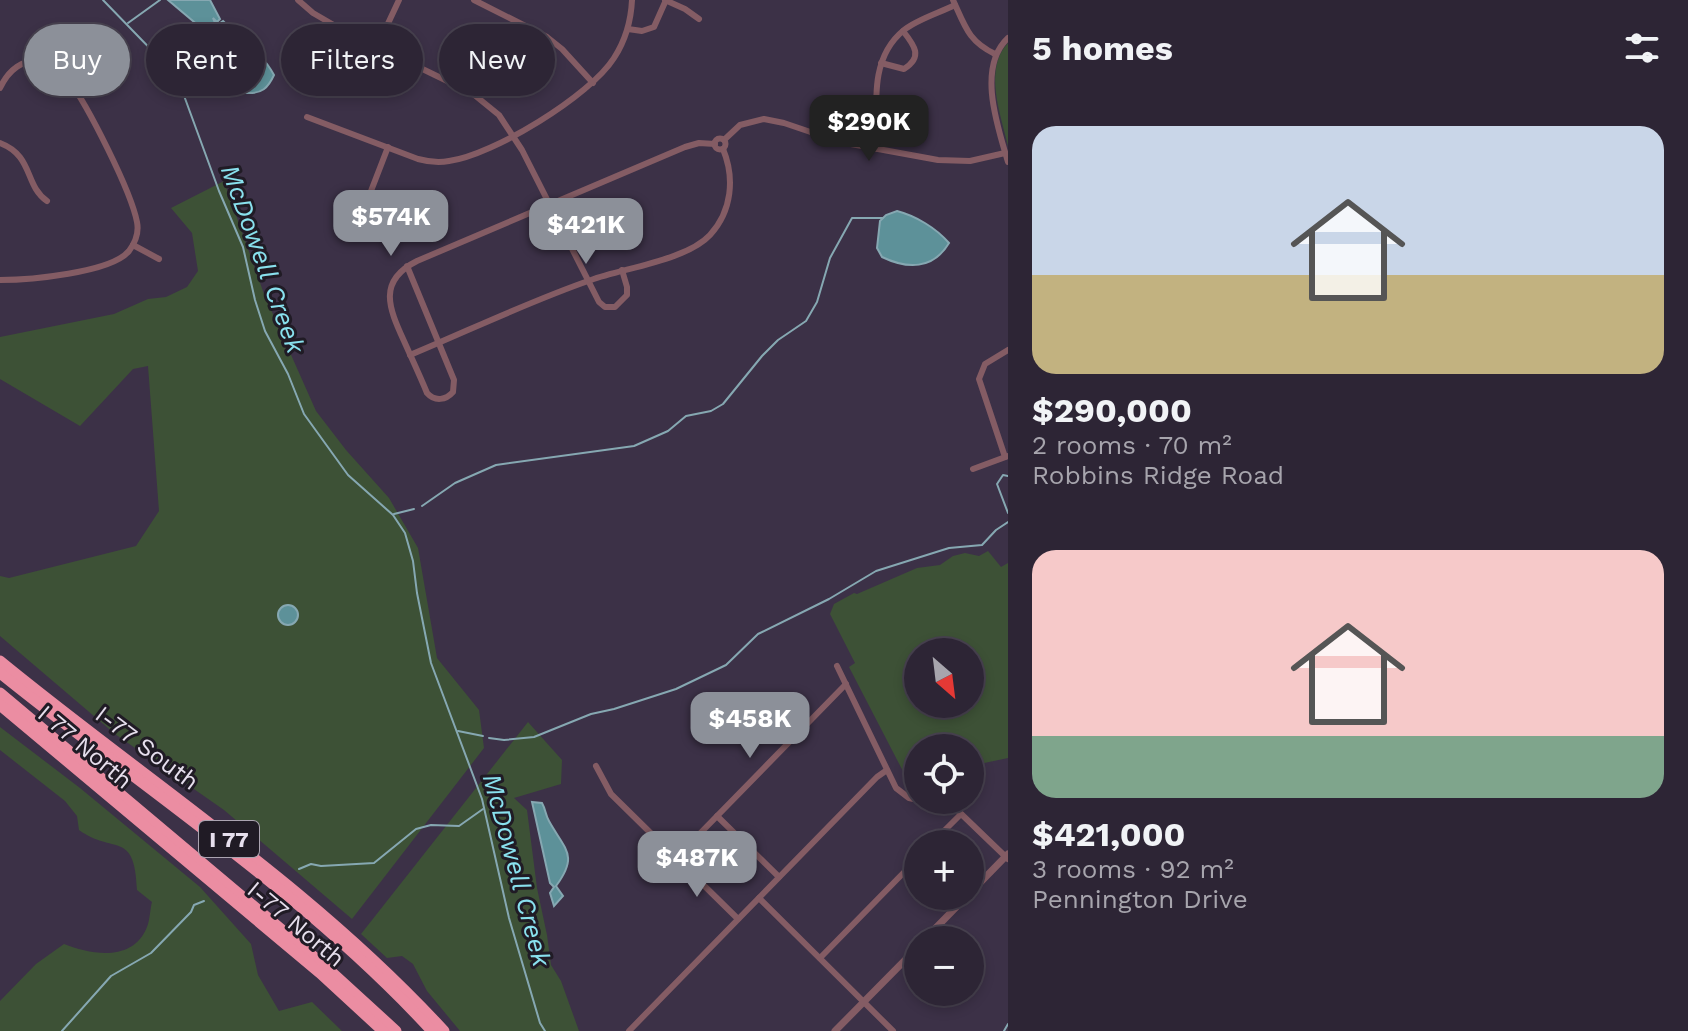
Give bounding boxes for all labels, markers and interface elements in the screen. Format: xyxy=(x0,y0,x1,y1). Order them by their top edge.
chip: Buy xyxy=(24,24,130,96)
chip: Rent xyxy=(146,24,265,96)
chip: Filters xyxy=(281,24,423,96)
chip: New xyxy=(439,24,555,96)
icon: filters xyxy=(1620,26,1664,70)
text: 5 homes xyxy=(1032,28,1173,68)
pin: $290K xyxy=(813,95,925,163)
text: $290K xyxy=(828,106,910,136)
water label: McDowell Creek xyxy=(215,161,311,358)
icon: home xyxy=(1276,178,1420,322)
pin: $574K xyxy=(335,190,447,258)
pin: $421K xyxy=(530,198,642,266)
text: $574K xyxy=(351,201,431,231)
text: $421K xyxy=(547,209,625,239)
text: $290,000 xyxy=(1032,390,1192,430)
text: 2 rooms · 70 m² xyxy=(1032,430,1232,460)
text: Robbins Ridge Road xyxy=(1032,460,1284,490)
icon: home xyxy=(1276,602,1420,746)
north arrow xyxy=(904,638,984,718)
map controls xyxy=(904,638,984,1006)
pin: $458K xyxy=(694,692,806,760)
street label: I 77 North xyxy=(32,699,138,795)
street label: I-77 South xyxy=(90,700,204,796)
text: $458K xyxy=(709,703,791,733)
button: locate xyxy=(904,734,984,814)
water label: McDowell Creek xyxy=(477,770,557,971)
text: $421,000 xyxy=(1032,814,1186,854)
road number: I 77 xyxy=(199,821,259,857)
button: + xyxy=(904,830,984,910)
pin: $487K xyxy=(641,831,753,899)
text: $487K xyxy=(656,842,738,872)
text: 3 rooms · 92 m² xyxy=(1032,854,1234,884)
street label: I-77 North xyxy=(242,875,350,973)
text: Pennington Drive xyxy=(1032,884,1248,914)
button: − xyxy=(904,926,984,1006)

